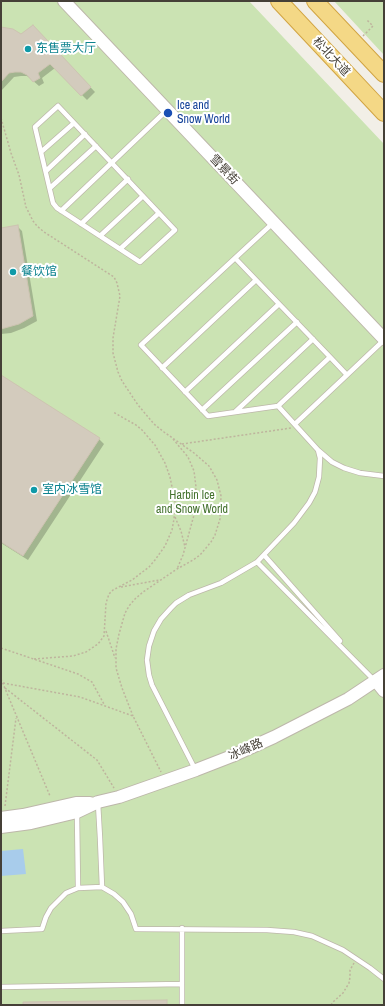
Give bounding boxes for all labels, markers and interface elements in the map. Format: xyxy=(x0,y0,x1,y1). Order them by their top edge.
street label: 松北大道 xyxy=(309,35,353,79)
place label: 东售票大厅 xyxy=(36,42,96,56)
marker: 东售票大厅 xyxy=(23,44,33,54)
place label: Ice and Snow World xyxy=(177,99,230,127)
marker: Ice and Snow World xyxy=(162,107,174,119)
street label: 雪景街 xyxy=(206,152,242,188)
place label: 餐饮馆 xyxy=(21,265,57,279)
marker: 餐饮馆 xyxy=(8,267,18,277)
place label: 室内冰雪馆 xyxy=(42,483,102,497)
marker: 室内冰雪馆 xyxy=(29,485,39,495)
park label: Harbin Ice and Snow World xyxy=(156,489,228,517)
street label: 冰峰路 xyxy=(227,736,265,764)

